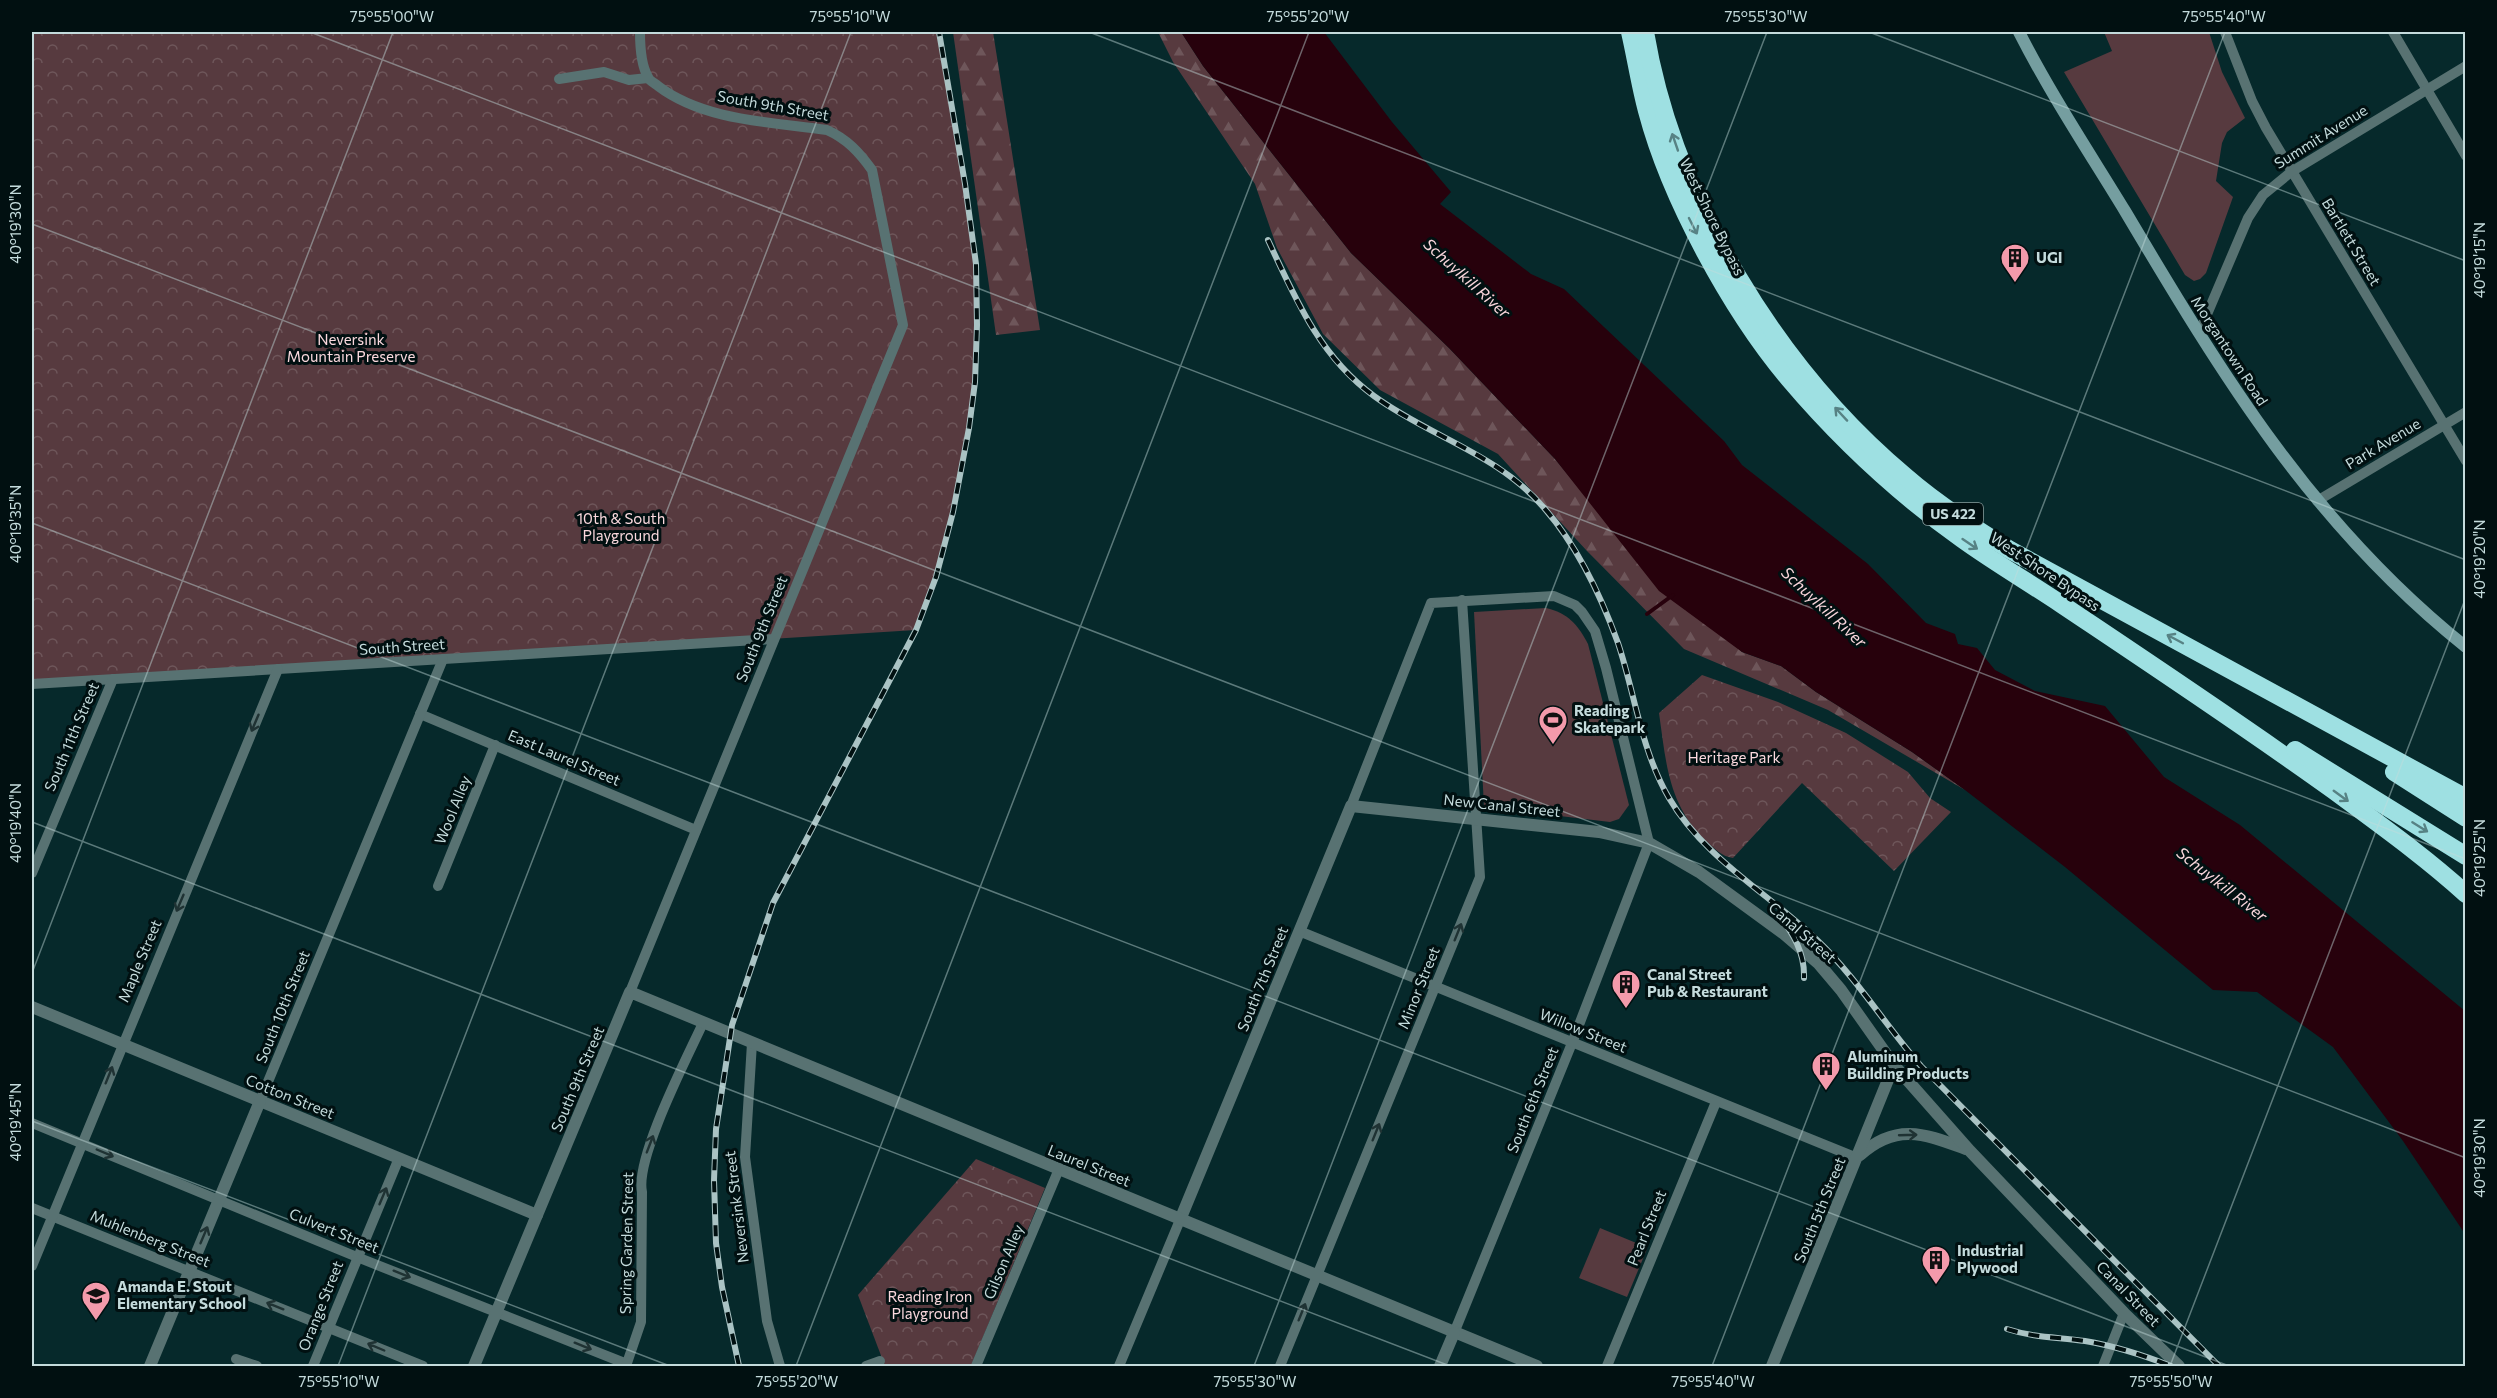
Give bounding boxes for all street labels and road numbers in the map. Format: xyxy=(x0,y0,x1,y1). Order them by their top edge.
street label: South 9th Street xyxy=(716,86,830,124)
street label: Summit Avenue xyxy=(2271,100,2370,172)
street label: West Shore Bypass xyxy=(1677,155,1749,278)
street label: Bartlett Street xyxy=(2319,194,2385,288)
street label: Morgantown Road xyxy=(2188,292,2272,409)
street label: Park Avenue xyxy=(2342,414,2423,473)
road number: US 422 xyxy=(1923,503,1983,525)
street label: West Shore Bypass xyxy=(1987,528,2104,615)
street label: South 9th Street xyxy=(732,573,791,684)
street label: South Street xyxy=(358,634,446,658)
street label: South 11th Street xyxy=(40,679,102,794)
street label: East Laurel Street xyxy=(506,725,623,789)
street label: Wool Alley xyxy=(430,773,474,847)
street label: New Canal Street xyxy=(1443,790,1562,820)
street label: Canal Street xyxy=(1765,898,1840,966)
street label: Maple Street xyxy=(114,917,165,1005)
street label: South 7th Street xyxy=(1233,923,1291,1034)
street label: Minor Street xyxy=(1393,944,1443,1031)
street label: South 10th Street xyxy=(251,948,313,1066)
street label: Willow Street xyxy=(1537,1004,1630,1056)
street label: South 9th Street xyxy=(547,1023,607,1134)
street label: South 6th Street xyxy=(1503,1044,1562,1155)
street label: Cotton Street xyxy=(243,1070,337,1122)
street label: Laurel Street xyxy=(1045,1140,1133,1190)
street label: Neversink Street xyxy=(720,1150,752,1264)
street label: South 5th Street xyxy=(1790,1154,1848,1265)
street label: Spring Garden Street xyxy=(616,1172,636,1314)
street label: Pearl Street xyxy=(1623,1187,1669,1268)
street label: Culvert Street xyxy=(287,1204,382,1256)
street label: Muhlenberg Street xyxy=(88,1206,213,1270)
street label: Gilson Alley xyxy=(979,1221,1027,1302)
street label: Canal Street xyxy=(2093,1257,2164,1330)
street label: Orange Street xyxy=(294,1258,346,1353)

